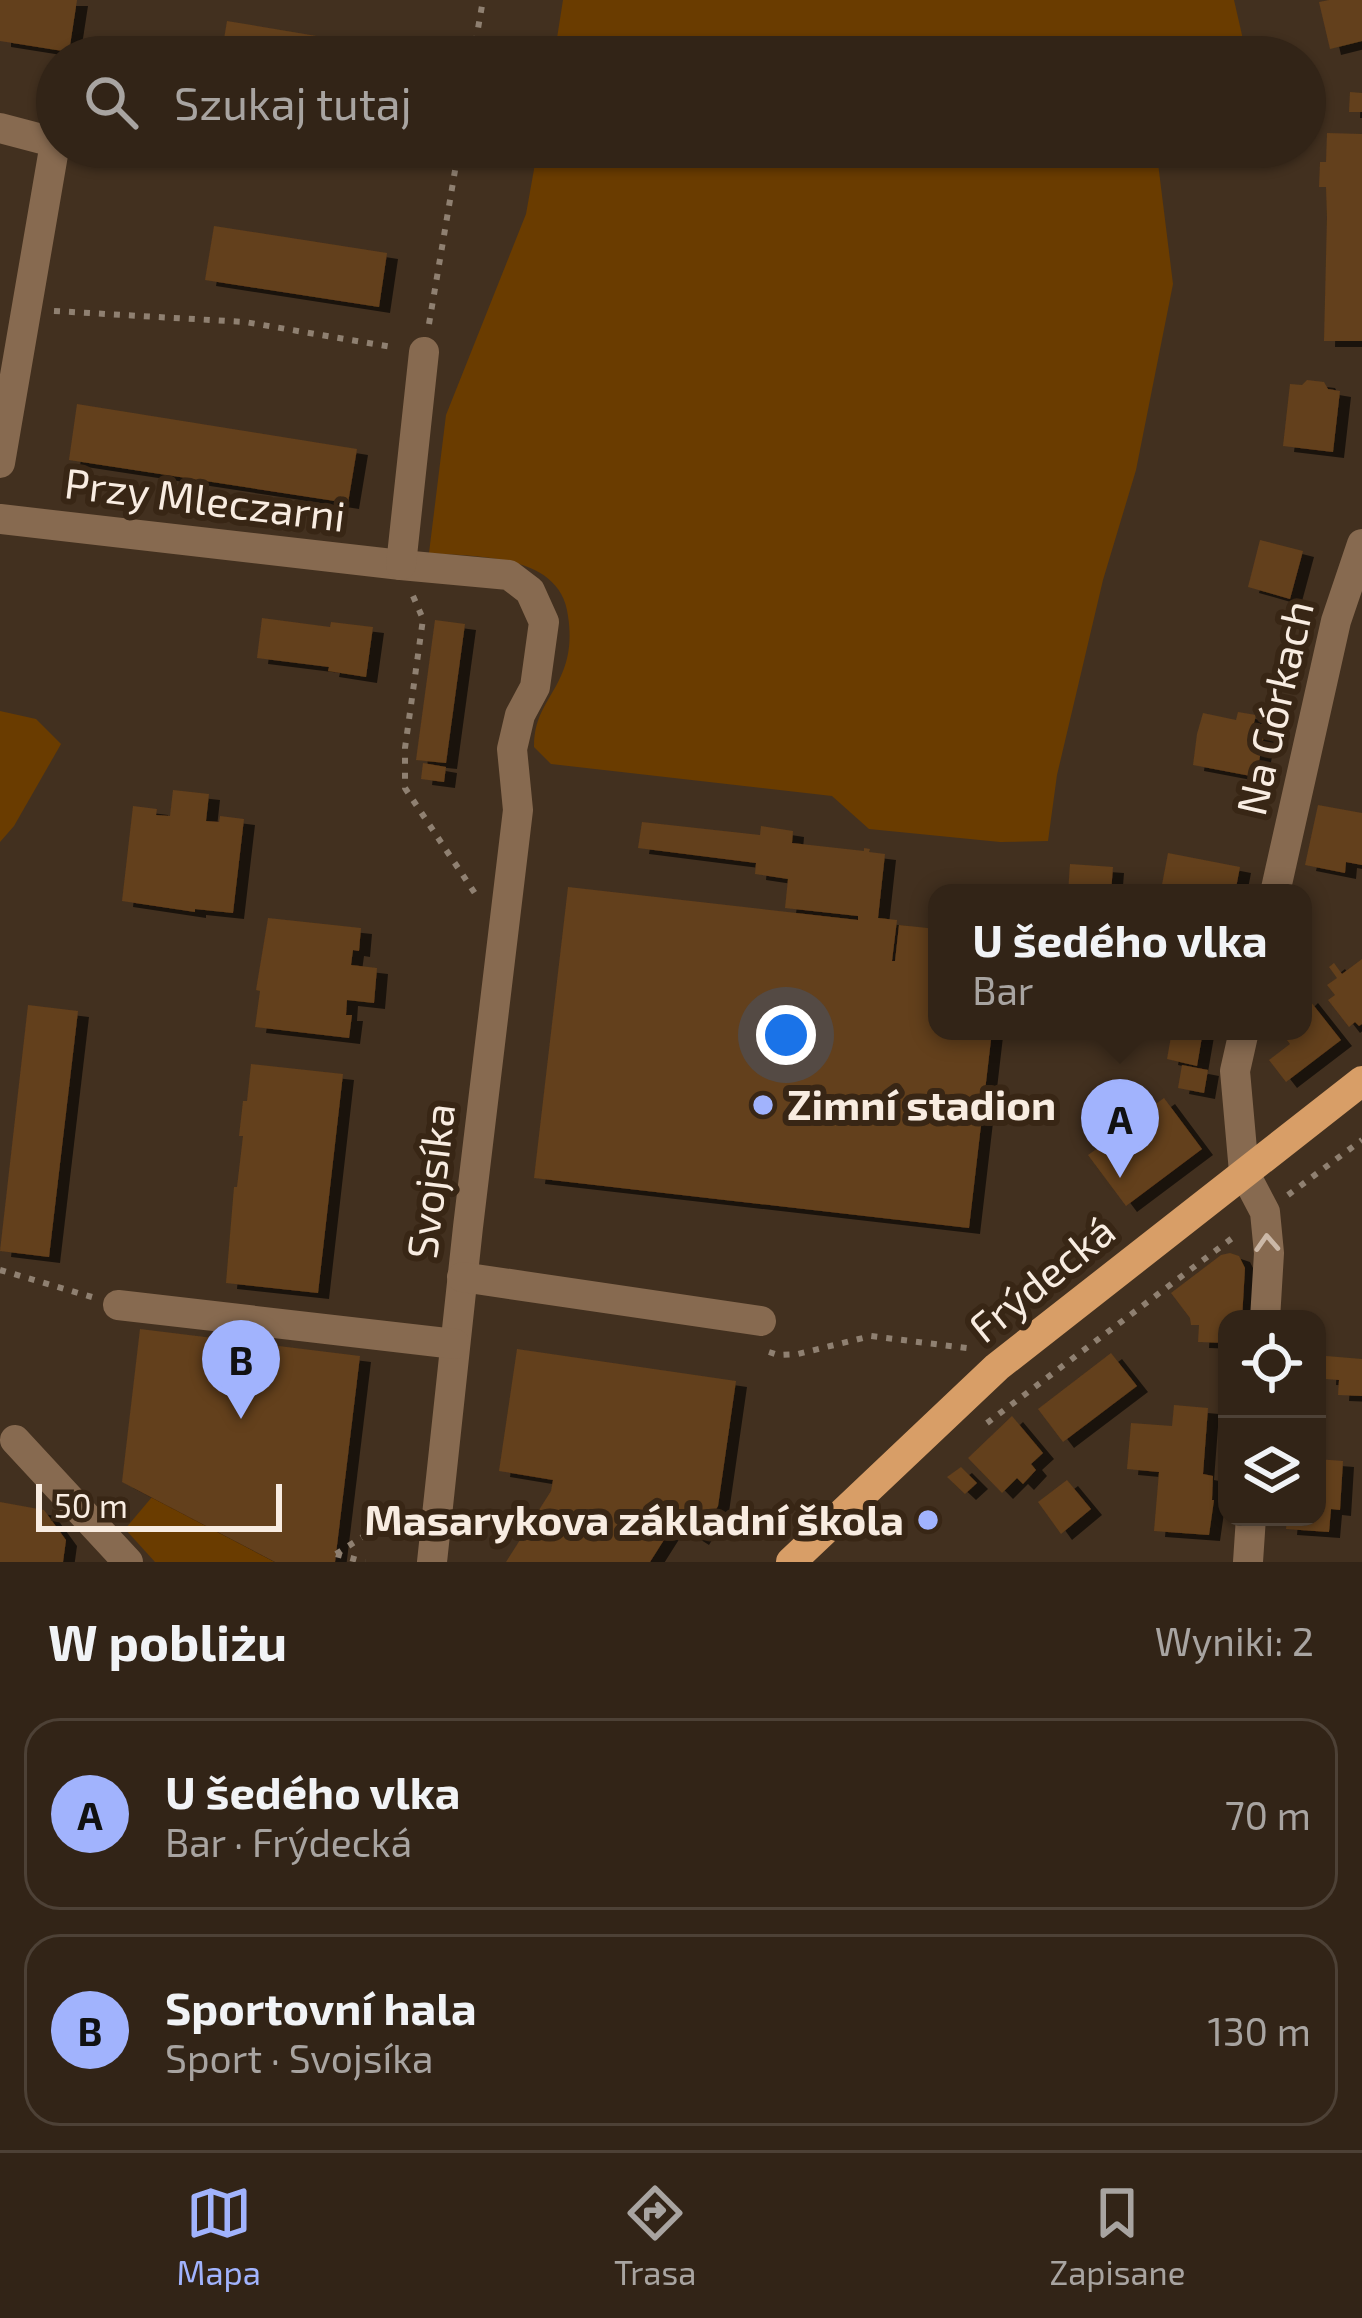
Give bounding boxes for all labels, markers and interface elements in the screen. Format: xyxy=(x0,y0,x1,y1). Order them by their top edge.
search box xyxy=(36,36,1326,168)
icon: search xyxy=(78,69,144,135)
text: Szukaj tutaj xyxy=(174,75,412,129)
street label: Przy Mleczarni xyxy=(62,456,348,540)
street label: Na Górkach xyxy=(1224,595,1322,820)
popup xyxy=(928,884,1312,1040)
text: U šedého vlka xyxy=(972,912,1268,966)
text: Bar xyxy=(972,966,1034,1013)
your location xyxy=(756,1005,816,1065)
place label: Zimní stadion xyxy=(787,1078,1056,1128)
pin: A xyxy=(1081,1079,1159,1178)
marker: Zimní stadion xyxy=(750,1092,776,1118)
street label: Svojsíka xyxy=(395,1100,464,1261)
street label: Frýdecká xyxy=(958,1204,1123,1351)
one-way arrow xyxy=(1254,1233,1280,1252)
map controls xyxy=(1218,1310,1326,1526)
button: locate xyxy=(1218,1310,1326,1418)
pin: B xyxy=(202,1320,280,1419)
button: layers xyxy=(1218,1418,1326,1526)
scale bar xyxy=(36,1478,282,1531)
text: 50 m xyxy=(54,1485,128,1525)
place label: Masarykova základní škola xyxy=(364,1493,904,1544)
marker: Masarykova základní škola xyxy=(915,1507,941,1533)
text: W pobliżu xyxy=(48,1610,287,1671)
text: Wyniki: 2 xyxy=(1155,1617,1314,1664)
text: U šedého vlka xyxy=(165,1764,460,1818)
text: A xyxy=(77,1791,103,1838)
text: 70 m xyxy=(1225,1791,1311,1838)
text: Bar · Frýdecká xyxy=(165,1818,412,1865)
text: Sportovní hala xyxy=(165,1980,477,2034)
text: B xyxy=(78,2007,102,2054)
text: 130 m xyxy=(1207,2007,1311,2054)
text: Sport · Svojsíka xyxy=(165,2034,433,2081)
tab: Mapa xyxy=(177,2180,261,2292)
tab: Trasa xyxy=(614,2180,696,2292)
tab: Zapisane xyxy=(1050,2180,1185,2292)

